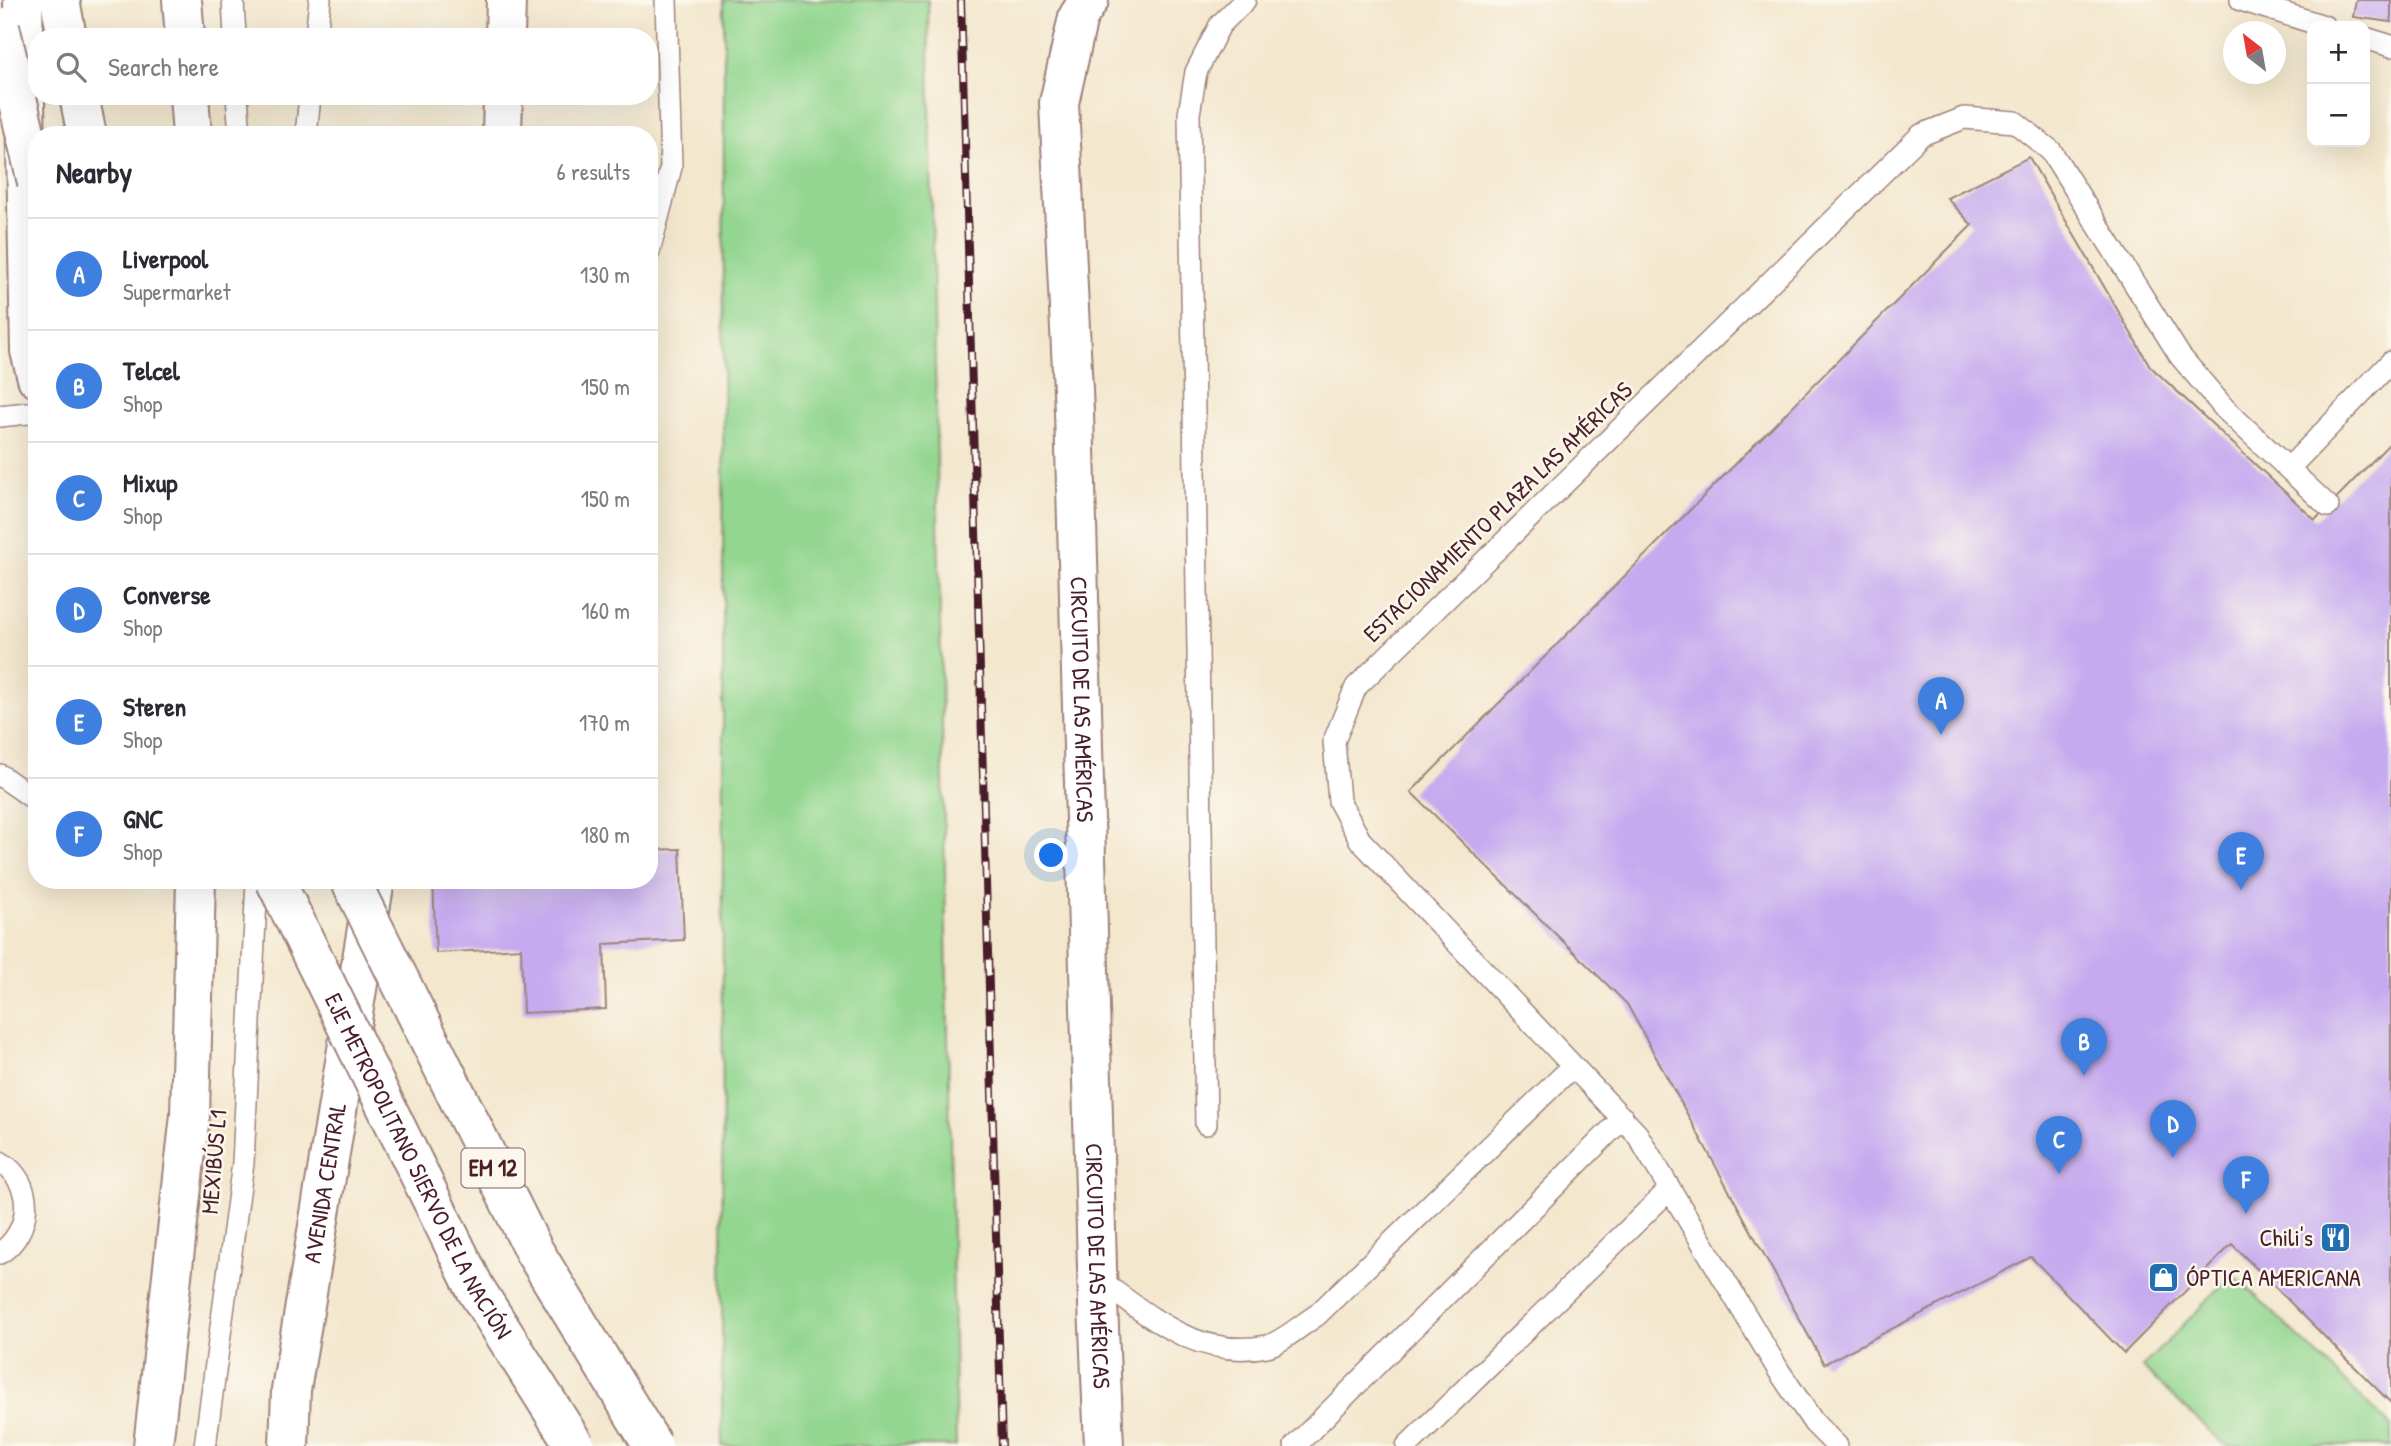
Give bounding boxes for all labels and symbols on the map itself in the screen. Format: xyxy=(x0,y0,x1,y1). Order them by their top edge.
north arrow xyxy=(2223,21,2286,84)
street label: ESTACIONAMIENTO PLAZA LAS AMÉRICAS xyxy=(1356,374,1639,649)
street label: CIRCUITO DE LAS AMÉRICAS xyxy=(1063,576,1102,822)
pin: A xyxy=(1918,677,1964,735)
pin: E xyxy=(2218,832,2264,890)
your location xyxy=(1034,838,1068,872)
street label: EJE METROPOLITANO SIERVO DE LA NACIÓN xyxy=(318,988,520,1345)
pin: B xyxy=(2061,1018,2107,1076)
street label: AVENIDA CENTRAL xyxy=(295,1100,353,1265)
pin: D xyxy=(2150,1100,2196,1158)
street label: MEXIBÚS L1 xyxy=(193,1108,233,1215)
pin: C xyxy=(2036,1116,2082,1174)
street label: CIRCUITO DE LAS AMÉRICAS xyxy=(1079,1143,1119,1389)
road number: EM 12 xyxy=(462,1148,524,1188)
pin: F xyxy=(2223,1156,2269,1214)
place label: Chili's xyxy=(2259,1221,2313,1253)
restaurant icon: Chili's xyxy=(2319,1221,2353,1255)
shop icon: ÓPTICA AMERICANA xyxy=(2146,1261,2180,1295)
place label: ÓPTICA AMERICANA xyxy=(2186,1261,2361,1293)

